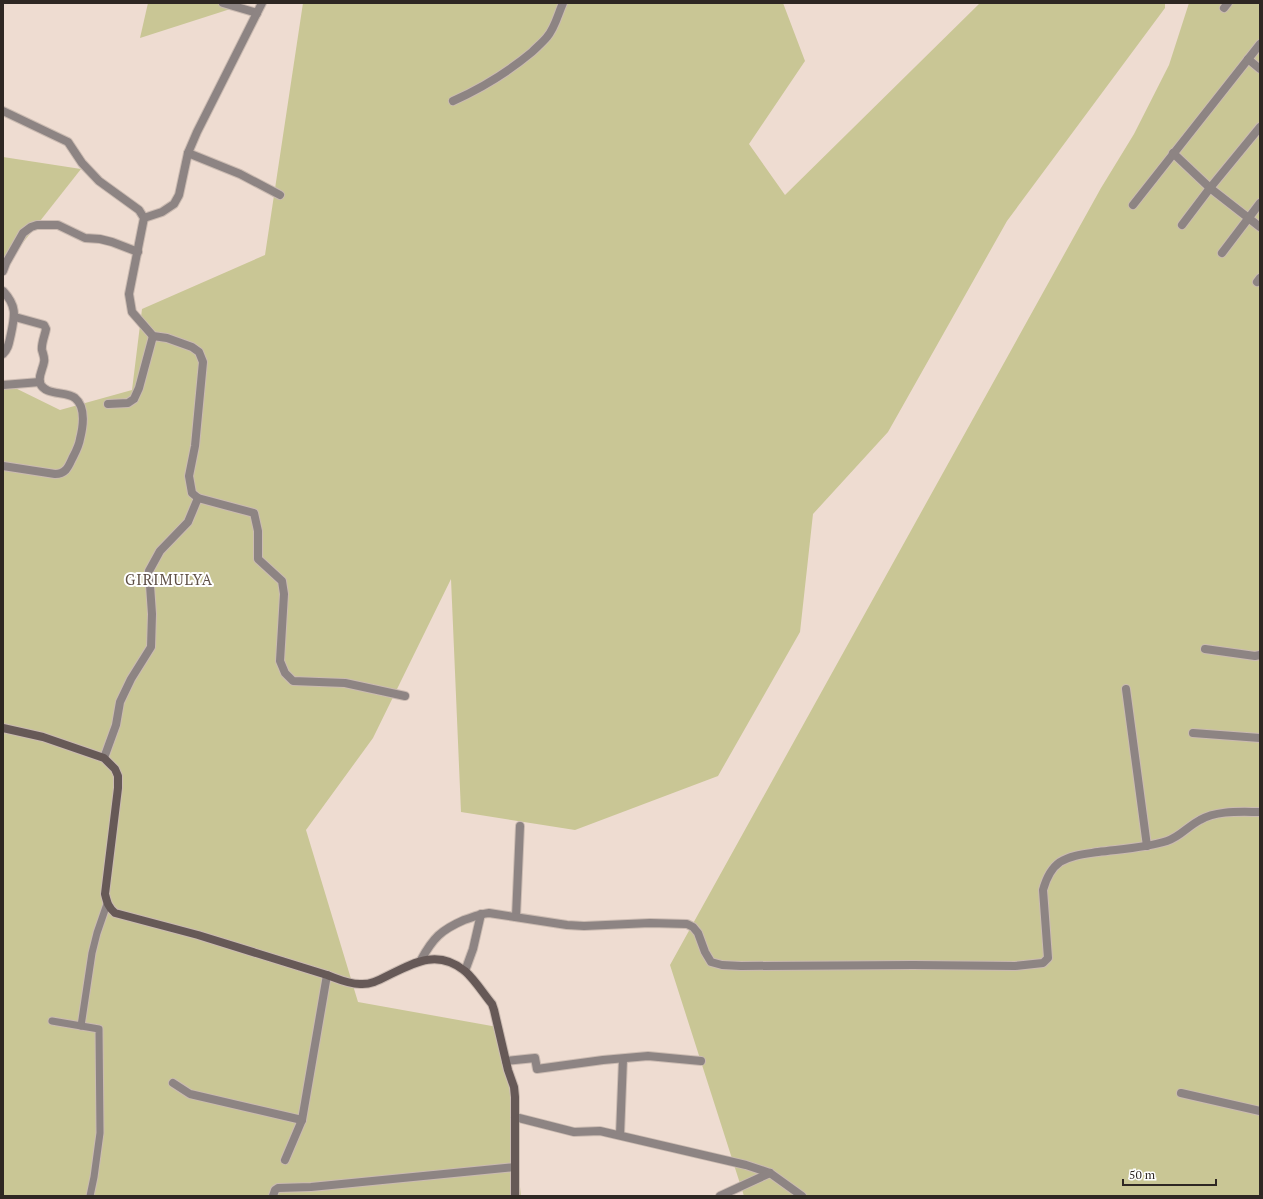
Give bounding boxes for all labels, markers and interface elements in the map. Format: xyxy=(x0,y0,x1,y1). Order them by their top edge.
district label: GIRIMULYA xyxy=(125,569,213,589)
scale bar xyxy=(1123,1161,1216,1187)
text: 50 m xyxy=(1129,1167,1156,1182)

